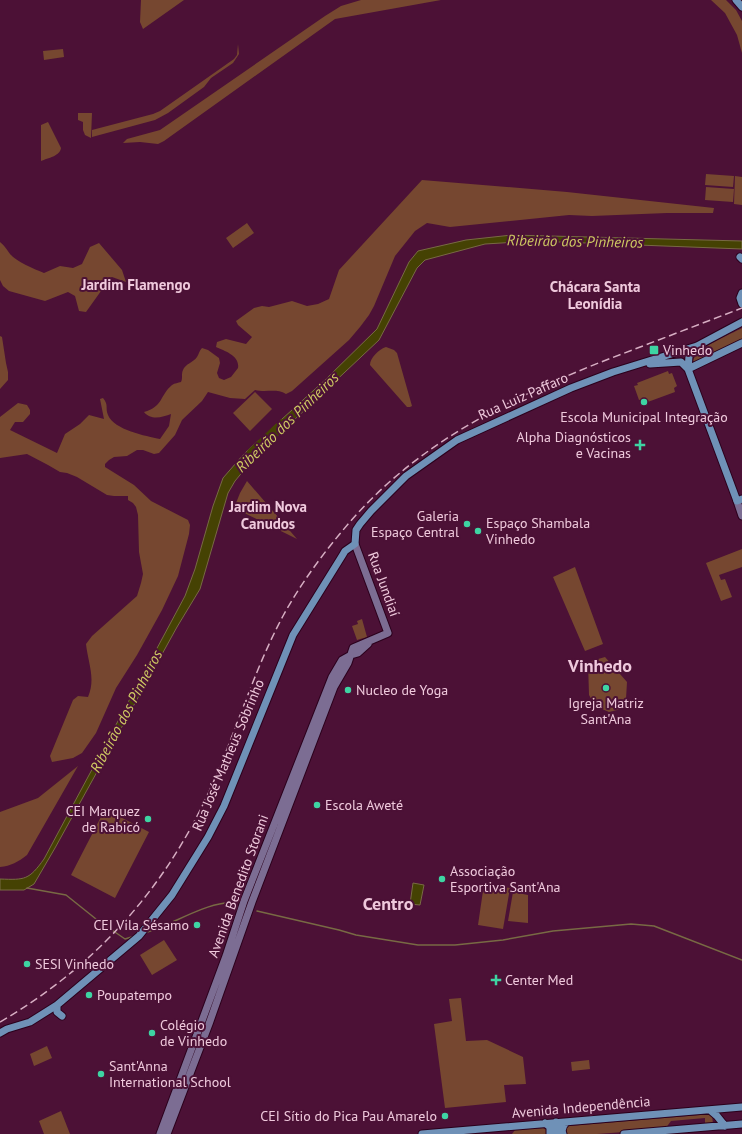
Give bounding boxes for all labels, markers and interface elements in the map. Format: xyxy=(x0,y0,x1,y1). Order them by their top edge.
water label: Ribeirão dos Pinheiros xyxy=(507,230,643,252)
district label: Jardim Flamengo xyxy=(80,275,191,294)
district label: Chácara Santa Leonídia xyxy=(550,277,640,313)
place label: Vinhedo xyxy=(662,341,712,359)
marker: Vinhedo xyxy=(648,344,660,356)
water label: Ribeirão dos Pinheiros xyxy=(231,368,343,476)
street label: Rua Luiz Paffaro xyxy=(475,368,571,424)
marker: Escola Municipal Integração xyxy=(639,397,649,407)
place label: Escola Municipal Integração xyxy=(560,408,728,426)
place label: Alpha Diagnósticos e Vacinas xyxy=(516,428,631,462)
marker: Alpha Diagnósticos e Vacinas xyxy=(634,439,646,451)
district label: Jardim Nova Canudos xyxy=(228,497,307,533)
place label: Galeria Espaço Central xyxy=(371,507,459,541)
place label: Espaço Shambala Vinhedo xyxy=(485,514,590,548)
marker: Galeria Espaço Central xyxy=(462,519,472,529)
marker: Espaço Shambala Vinhedo xyxy=(473,526,483,536)
street label: Rua Jundiaí xyxy=(364,549,404,619)
water label: Ribeirão dos Pinheiros xyxy=(86,646,166,776)
district label: Vinhedo xyxy=(567,654,632,677)
street label: Rua José Matheus Sobrinho xyxy=(188,676,268,834)
place label: Nucleo de Yoga xyxy=(356,681,448,699)
marker: Igreja Matriz Sant'Ana xyxy=(601,683,611,693)
marker: Nucleo de Yoga xyxy=(343,685,353,695)
place label: Igreja Matriz Sant'Ana xyxy=(568,694,644,728)
place label: Escola Aweté xyxy=(325,796,403,814)
marker: Escola Aweté xyxy=(312,800,322,810)
place label: CEI Marquez de Rabicó xyxy=(66,802,140,836)
street label: Avenida Benedito Storani xyxy=(204,812,272,960)
marker: CEI Marquez de Rabicó xyxy=(143,814,153,824)
place label: Associação Esportiva Sant'Ana xyxy=(450,862,561,896)
marker: Associação Esportiva Sant'Ana xyxy=(437,874,447,884)
district label: Centro xyxy=(363,892,414,915)
place label: CEI Vila Sésamo xyxy=(93,916,189,934)
marker: CEI Vila Sésamo xyxy=(192,920,202,930)
place label: SESI Vinhedo xyxy=(35,955,114,973)
marker: SESI Vinhedo xyxy=(22,959,32,969)
place label: Center Med xyxy=(505,971,573,989)
marker: Center Med xyxy=(490,974,502,986)
place label: Poupatempo xyxy=(97,986,172,1004)
marker: Poupatempo xyxy=(84,990,94,1000)
place label: Colégio de Vinhedo xyxy=(160,1016,227,1050)
marker: Colégio de Vinhedo xyxy=(147,1028,157,1038)
place label: Sant'Anna International School xyxy=(109,1057,231,1091)
marker: Sant'Anna International School xyxy=(96,1069,106,1079)
street label: Avenida Independência xyxy=(511,1092,651,1122)
place label: CEI Sítio do Pica Pau Amarelo xyxy=(260,1107,437,1125)
marker: CEI Sítio do Pica Pau Amarelo xyxy=(440,1111,450,1121)

